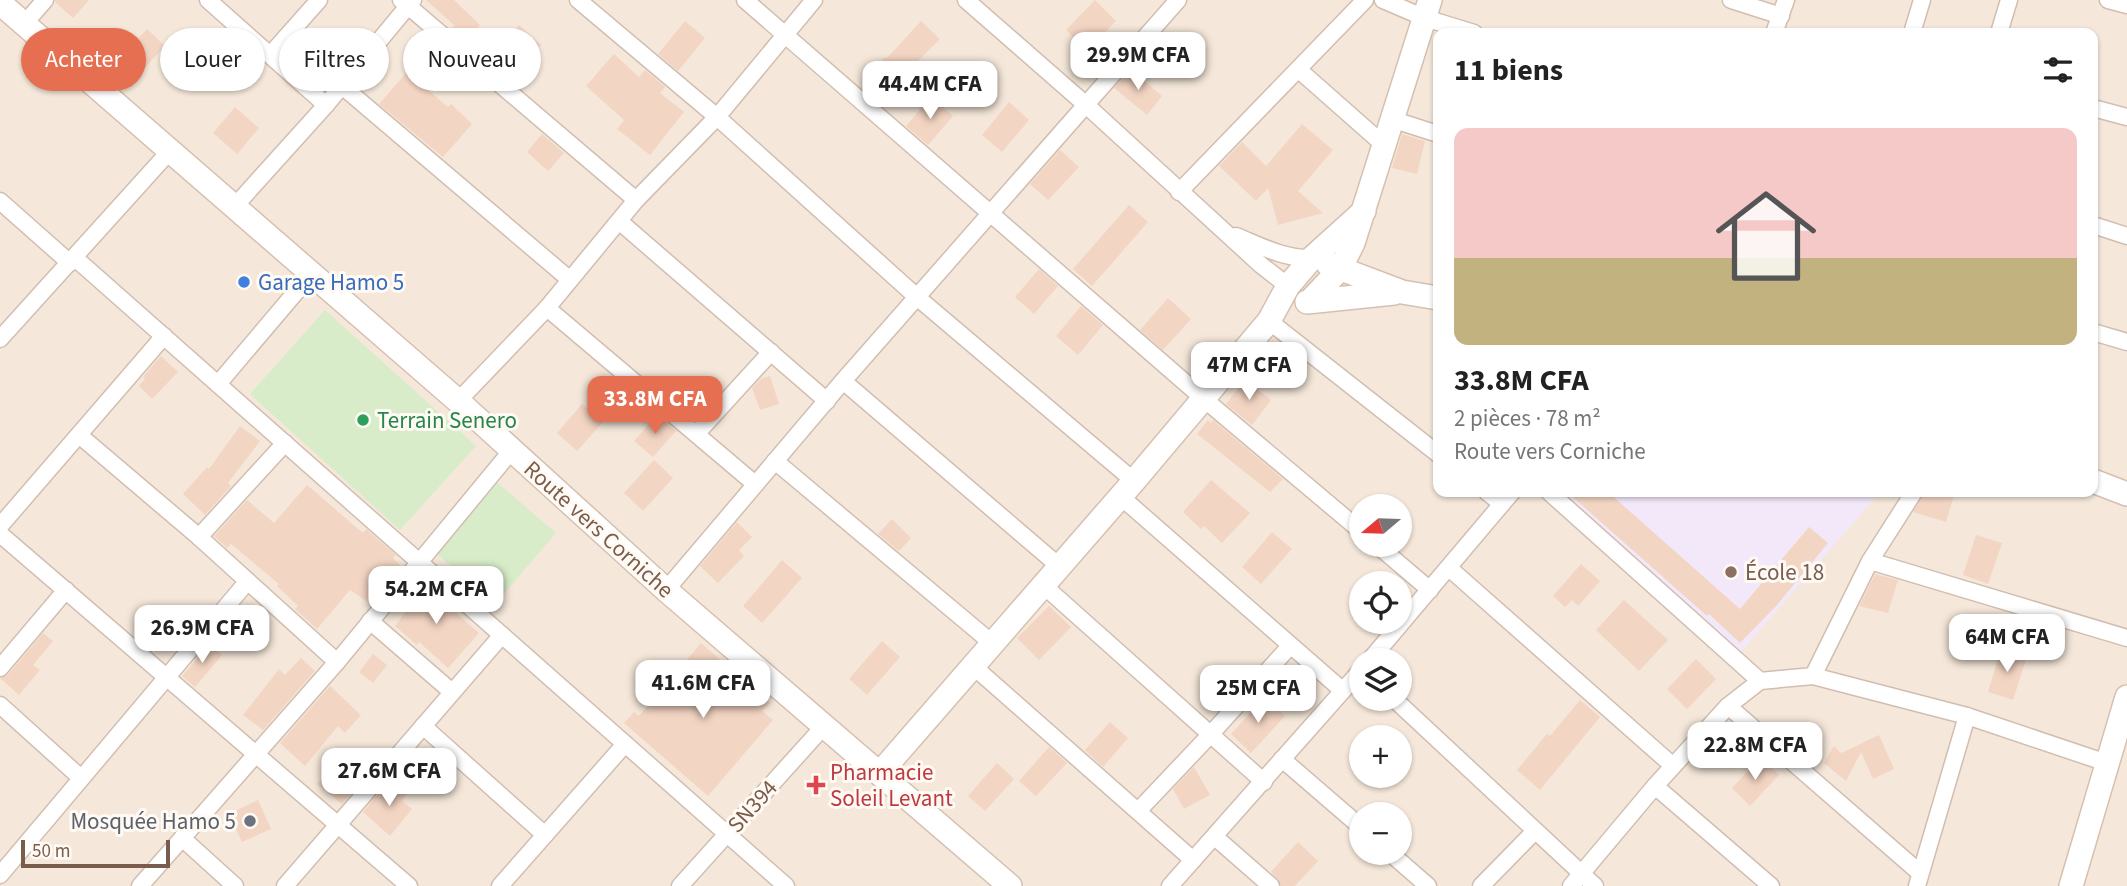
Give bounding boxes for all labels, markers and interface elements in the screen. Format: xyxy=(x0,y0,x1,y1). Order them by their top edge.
chip: Acheter xyxy=(21,28,146,91)
chip: Louer xyxy=(160,28,265,91)
chip: Filtres xyxy=(279,28,389,91)
chip: Nouveau xyxy=(403,28,541,91)
pin: 29.9M CFA xyxy=(1058,32,1218,92)
text: 29.9M CFA xyxy=(1086,38,1190,71)
text: 11 biens xyxy=(1454,49,1563,92)
icon: filters xyxy=(2039,51,2077,89)
pin: 44.4M CFA xyxy=(850,61,1010,121)
text: 44.4M CFA xyxy=(878,67,982,100)
icon: home xyxy=(1703,173,1829,299)
place label: Garage Hamo 5 xyxy=(258,266,404,299)
marker: Garage Hamo 5 xyxy=(236,274,252,290)
pin: 47M CFA xyxy=(1184,342,1314,402)
text: 47M CFA xyxy=(1207,348,1291,381)
text: 33.8M CFA xyxy=(1454,359,1589,402)
pin: 33.8M CFA xyxy=(575,376,735,436)
text: 33.8M CFA xyxy=(603,382,707,415)
text: 2 pièces · 78 m² xyxy=(1454,402,1601,435)
place label: Terrain Senero xyxy=(377,404,517,437)
marker: Terrain Senero xyxy=(355,412,371,428)
text: Route vers Corniche xyxy=(1454,435,1646,468)
street label: Route vers Corniche xyxy=(516,453,681,606)
north arrow xyxy=(1349,494,1412,556)
map controls xyxy=(1349,494,1412,865)
place label: École 18 xyxy=(1745,556,1824,589)
marker: École 18 xyxy=(1723,564,1739,580)
pin: 54.2M CFA xyxy=(356,566,516,626)
button: locate xyxy=(1349,571,1412,634)
text: 54.2M CFA xyxy=(384,572,488,605)
pin: 26.9M CFA xyxy=(122,606,282,665)
text: 26.9M CFA xyxy=(150,611,254,644)
pin: 64M CFA xyxy=(1942,614,2072,674)
text: 64M CFA xyxy=(1965,620,2049,653)
button: layers xyxy=(1349,648,1412,711)
pin: 41.6M CFA xyxy=(623,660,783,720)
text: 41.6M CFA xyxy=(651,666,755,699)
pin: 25M CFA xyxy=(1193,666,1323,725)
text: 25M CFA xyxy=(1216,671,1300,704)
pin: 22.8M CFA xyxy=(1675,722,1835,782)
button: + xyxy=(1349,725,1412,788)
text: 22.8M CFA xyxy=(1703,728,1807,761)
pin: 27.6M CFA xyxy=(309,748,469,808)
text: 27.6M CFA xyxy=(337,754,441,787)
place label: Pharmacie Soleil Levant xyxy=(830,756,953,815)
street label: SN394 xyxy=(720,772,785,840)
marker: Pharmacie Soleil Levant xyxy=(808,777,824,793)
button: − xyxy=(1349,802,1412,865)
place label: Mosquée Hamo 5 xyxy=(70,805,236,838)
marker: Mosquée Hamo 5 xyxy=(242,813,258,829)
scale bar xyxy=(21,837,170,869)
text: 50 m xyxy=(32,838,70,865)

